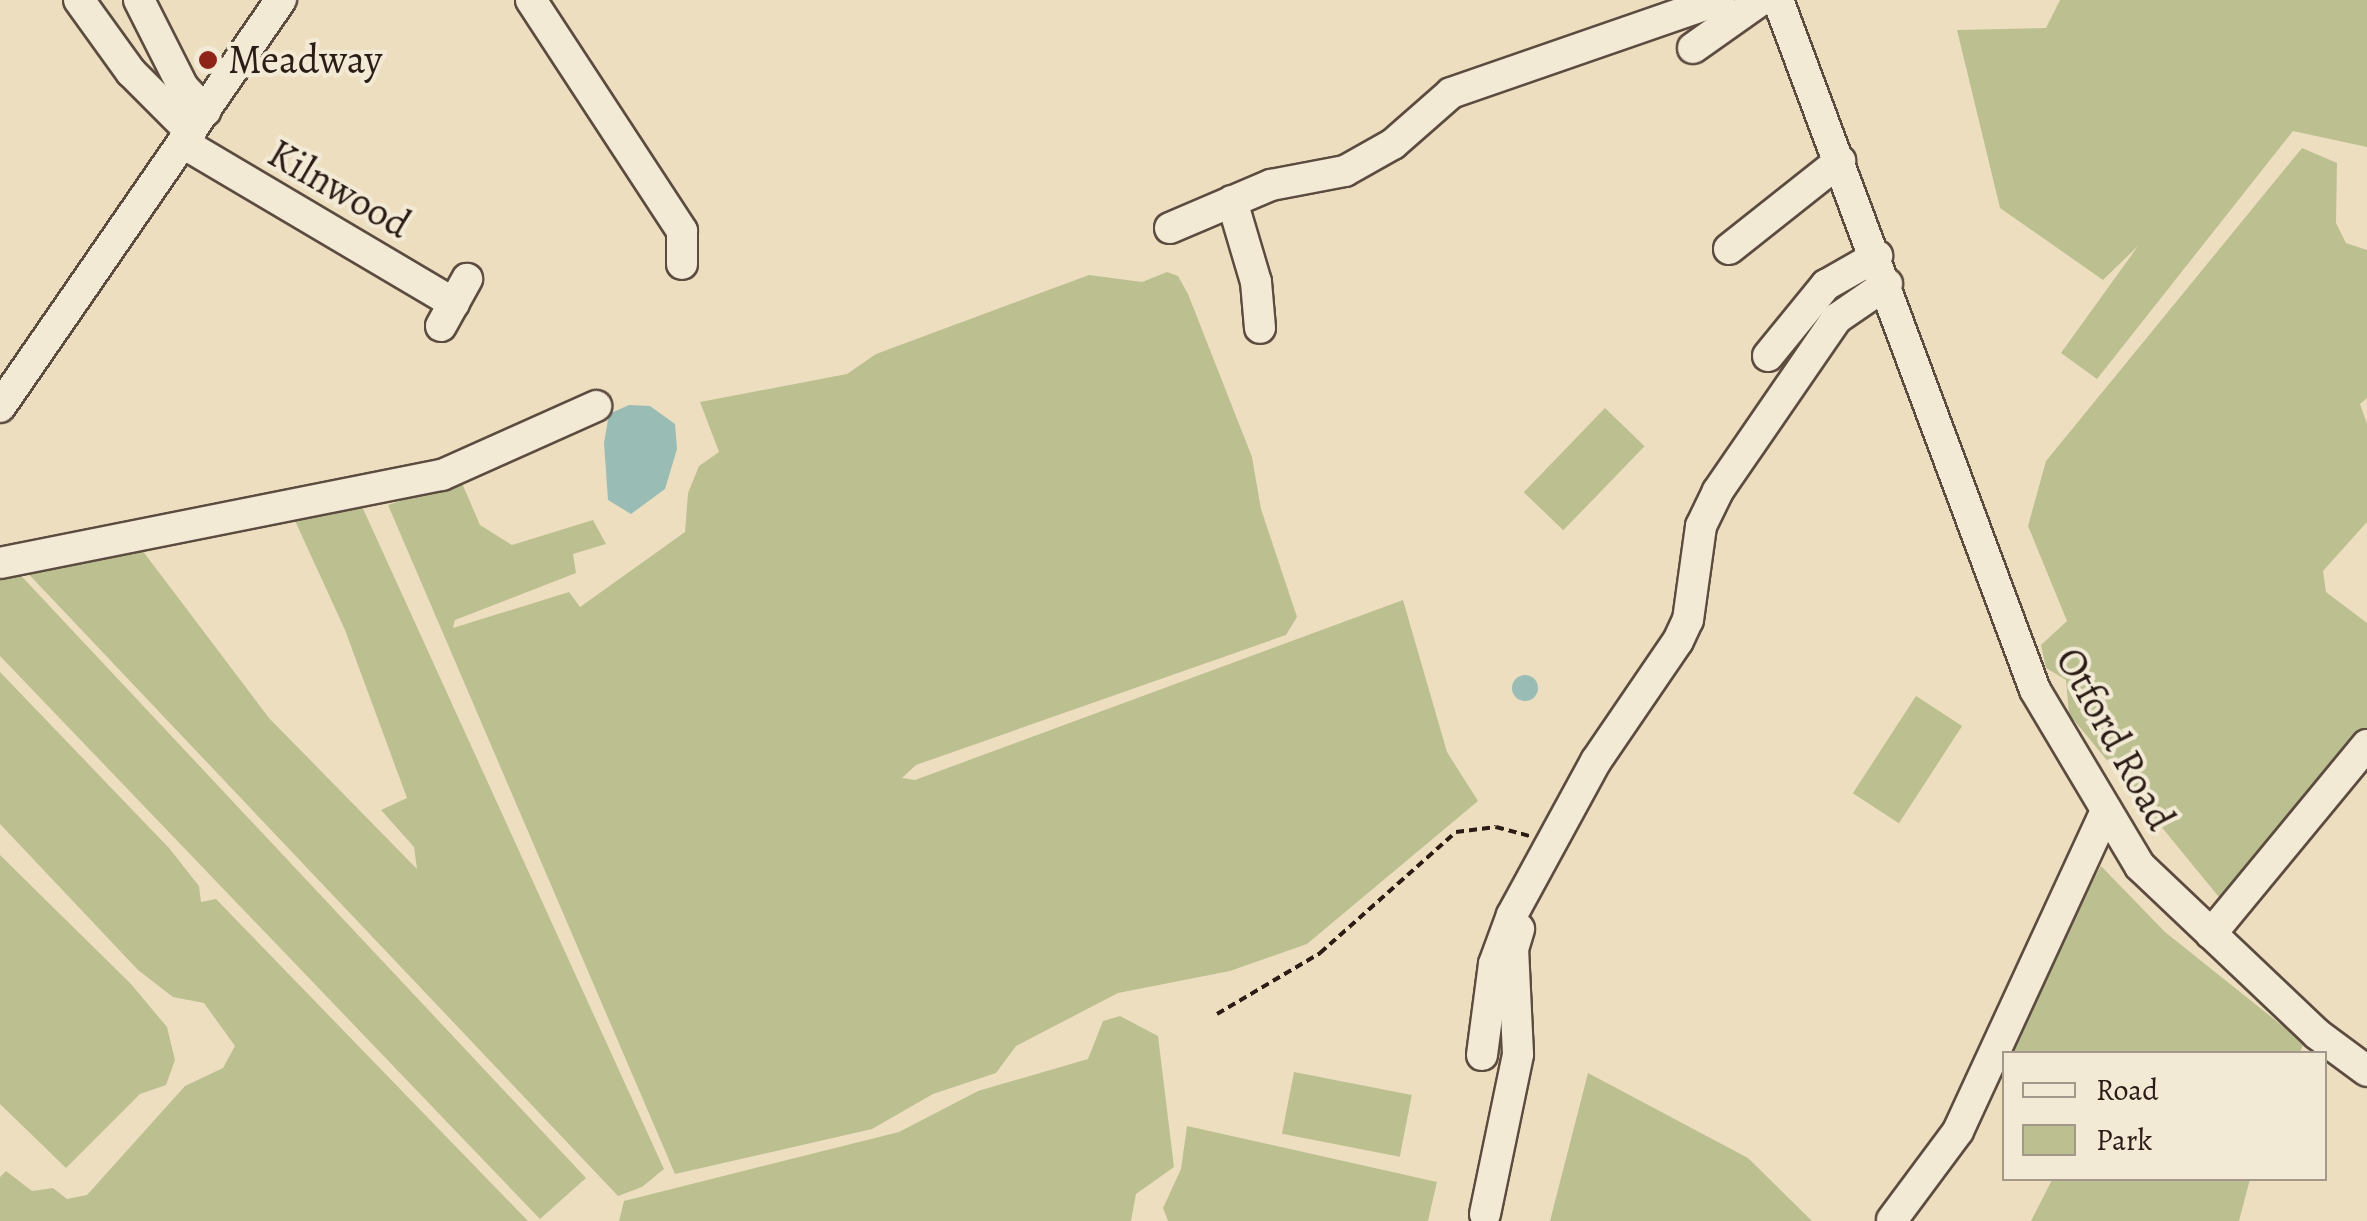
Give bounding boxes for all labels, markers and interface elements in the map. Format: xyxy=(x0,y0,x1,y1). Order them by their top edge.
place label: Meadway xyxy=(228,36,382,84)
marker: Meadway xyxy=(197,49,219,71)
street label: Kilnwood xyxy=(259,129,419,249)
street label: Otford Road xyxy=(2045,640,2185,838)
legend xyxy=(2002,1051,2327,1181)
text: Road xyxy=(2096,1070,2158,1110)
text: Park xyxy=(2096,1120,2152,1160)

